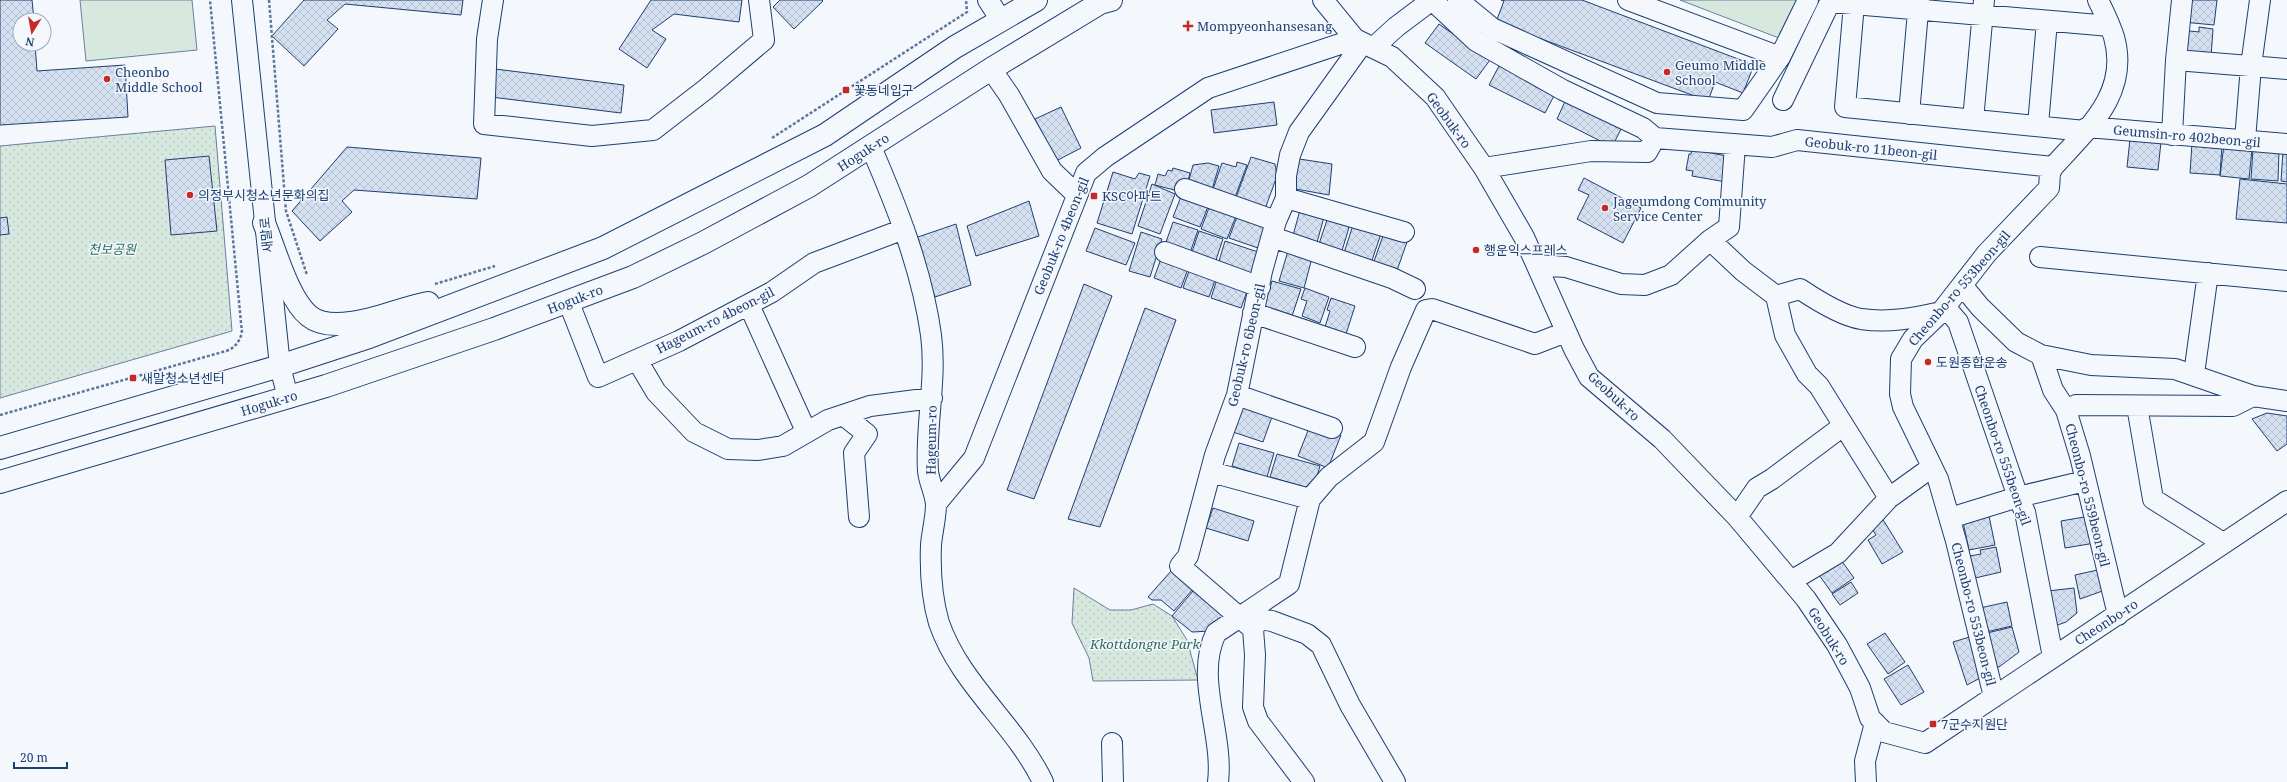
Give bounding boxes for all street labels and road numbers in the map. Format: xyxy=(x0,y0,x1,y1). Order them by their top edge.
street label: Geobuk-ro xyxy=(1423,88,1475,152)
street label: Geumsin-ro 402beon-gil xyxy=(2112,121,2262,151)
street label: Hoguk-ro xyxy=(834,129,892,175)
street label: Geobuk-ro 11beon-gil xyxy=(1804,132,1938,164)
street label: Geobuk-ro 4beon-gil xyxy=(1029,174,1093,298)
street label: 새말로 xyxy=(255,216,277,254)
street label: Cheonbo-ro 553beon-gil xyxy=(1904,226,2014,350)
street label: Hoguk-ro xyxy=(545,280,605,318)
street label: Hageum-ro 4beon-gil xyxy=(653,282,777,358)
street label: Geobuk-ro 6beon-gil xyxy=(1223,282,1269,408)
street label: Geobuk-ro xyxy=(1584,367,1644,425)
street label: Cheonbo-ro 555beon-gil xyxy=(1970,382,2036,528)
street label: Hoguk-ro xyxy=(238,386,300,420)
street label: Hageum-ro xyxy=(921,405,941,475)
street label: Cheonbo-ro 559beon-gil xyxy=(2061,421,2115,569)
street label: Cheonbo-ro 553beon-gil xyxy=(1947,540,2001,688)
street label: Cheonbo-ro xyxy=(2071,595,2141,649)
street label: Geobuk-ro xyxy=(1804,604,1854,668)

